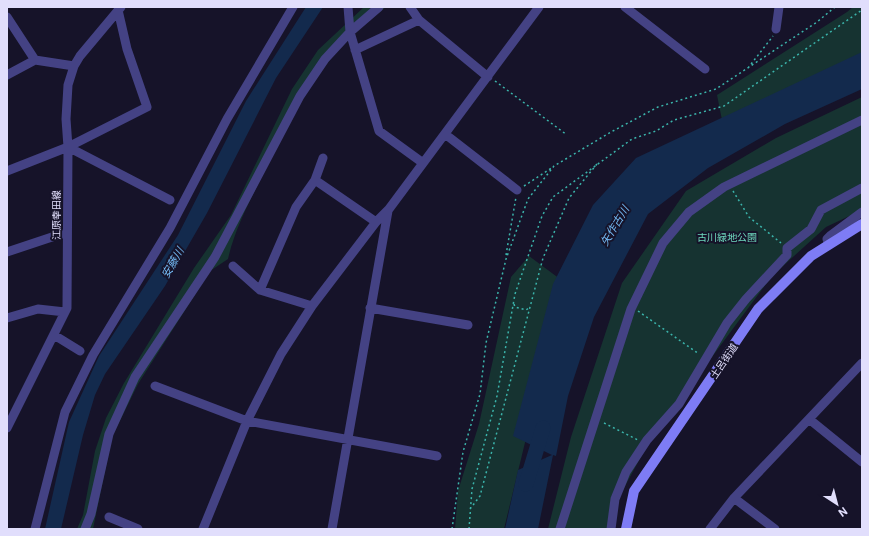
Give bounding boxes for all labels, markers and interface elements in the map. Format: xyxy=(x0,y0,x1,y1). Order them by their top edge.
street label: 江原幸田線 xyxy=(51,190,62,240)
water label: 矢作古川 xyxy=(598,203,632,248)
park label: 古川緑地公園 xyxy=(697,232,757,243)
water label: 安藤川 xyxy=(159,245,187,281)
street label: 土呂街道 xyxy=(708,341,740,381)
north arrow xyxy=(817,484,857,524)
text: N xyxy=(835,504,850,519)

